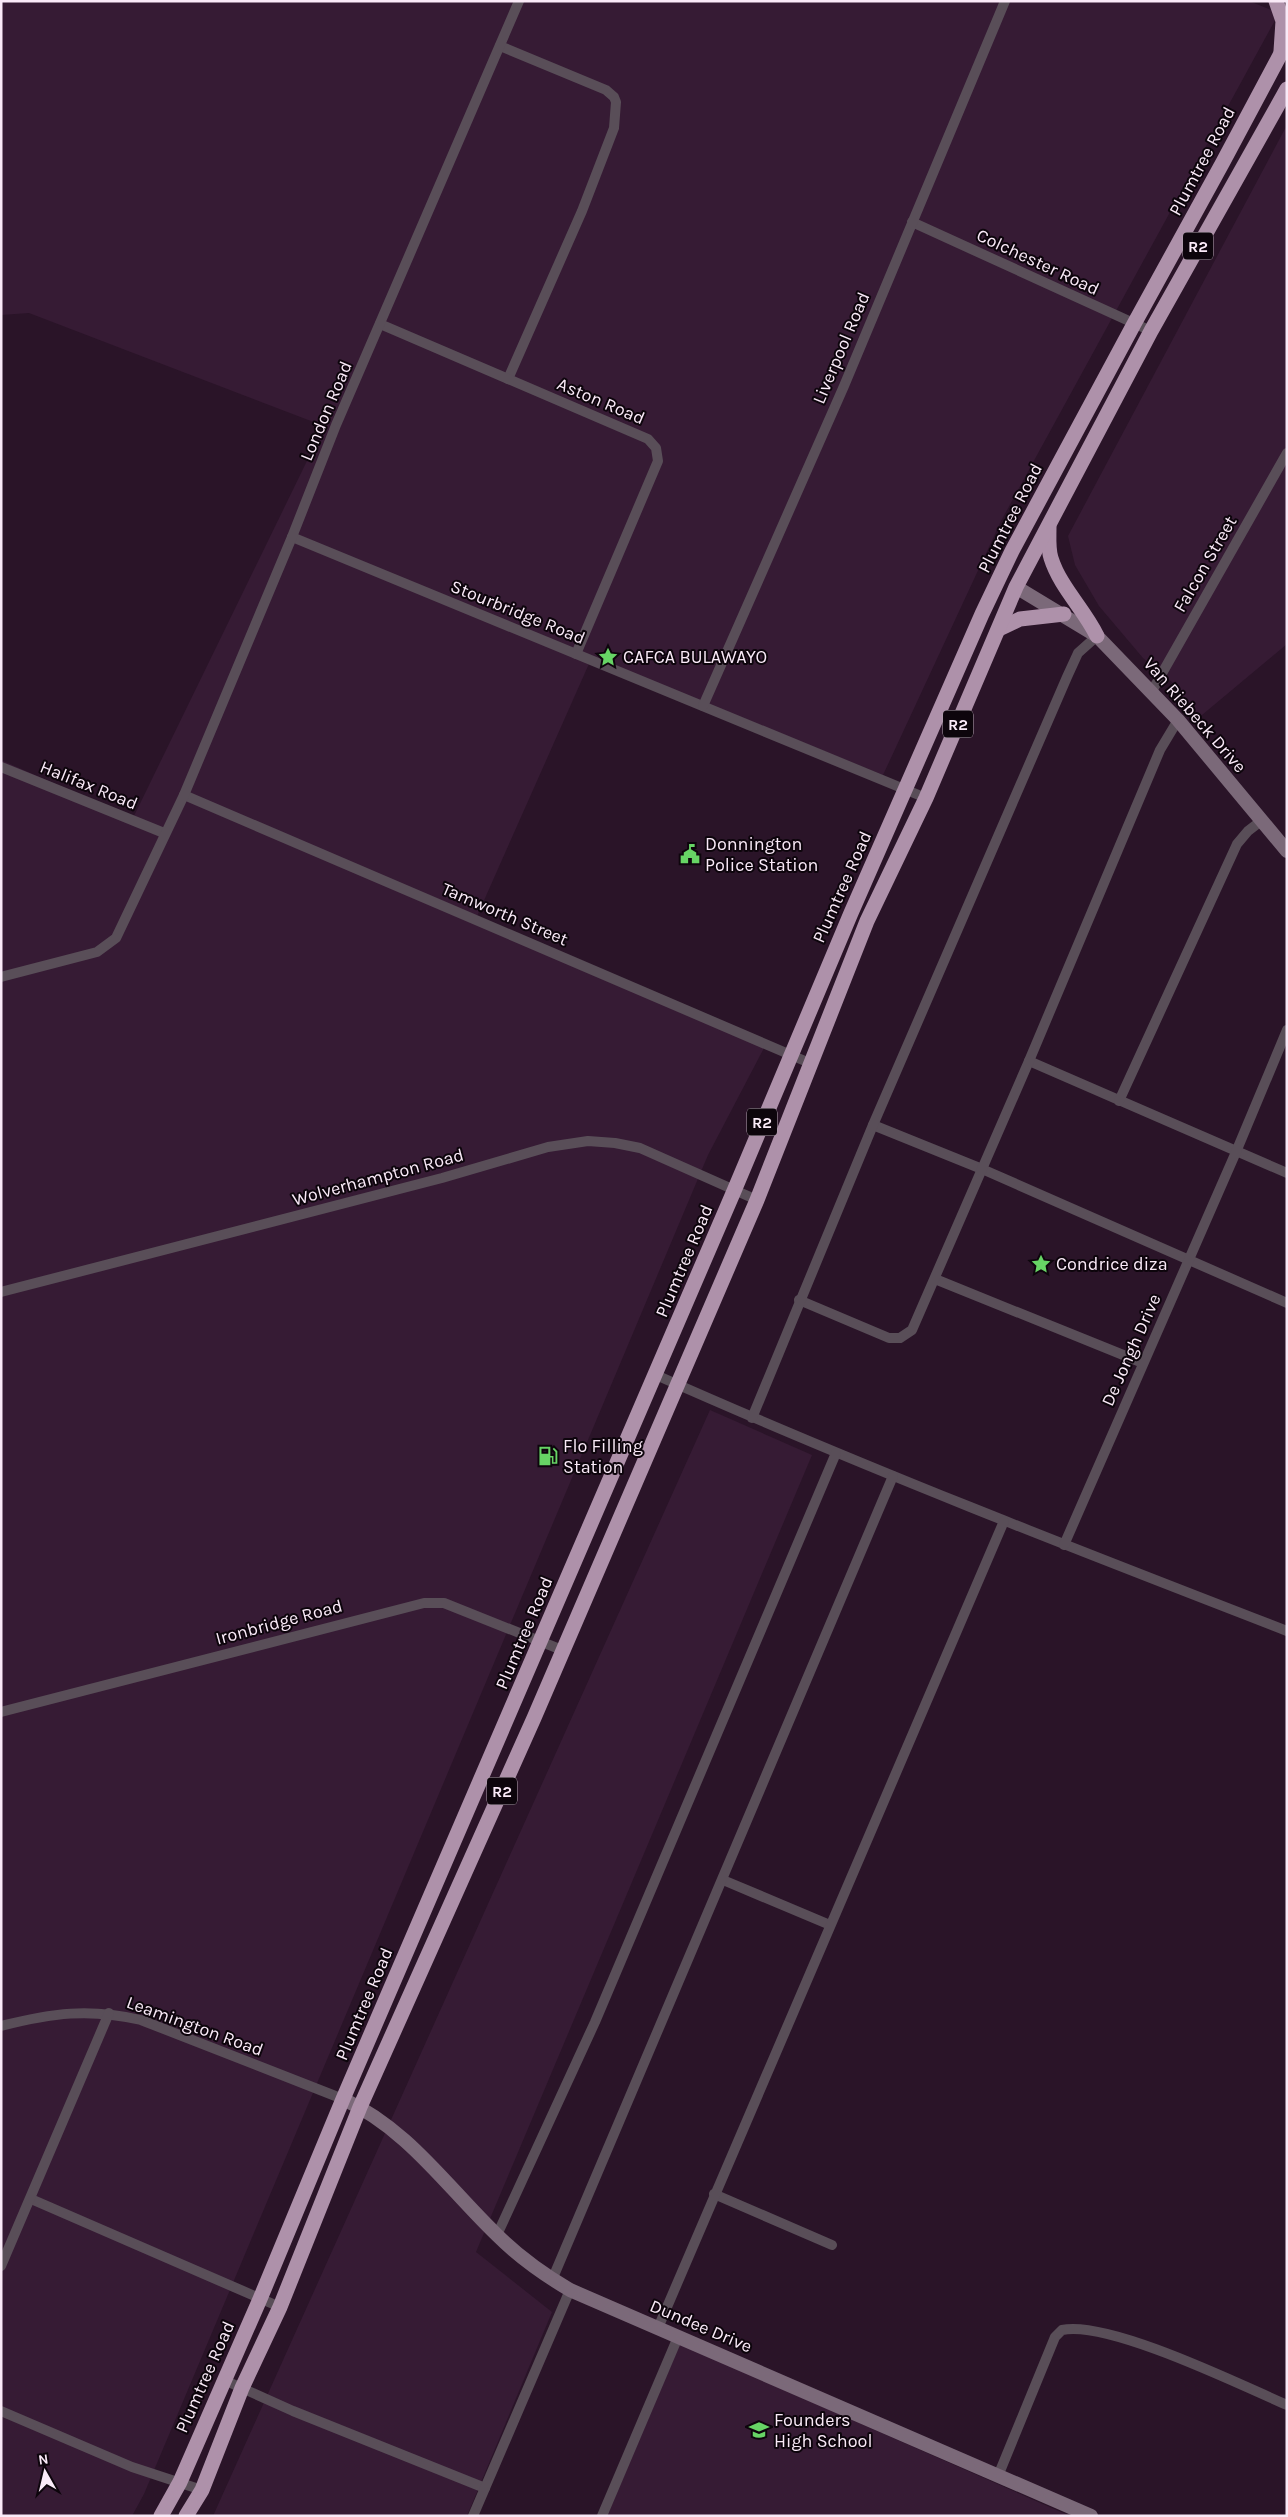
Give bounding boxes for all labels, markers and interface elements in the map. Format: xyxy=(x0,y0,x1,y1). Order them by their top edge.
street label: Plumtree Road xyxy=(1164,103,1240,219)
street label: Colchester Road xyxy=(973,224,1103,300)
road number: R2 xyxy=(1183,232,1213,260)
street label: Liverpool Road xyxy=(808,289,874,407)
street label: London Road xyxy=(295,358,357,464)
street label: Aston Road xyxy=(554,373,648,429)
street label: Plumtree Road xyxy=(973,459,1047,577)
street label: Falcon Street xyxy=(1169,512,1242,616)
street label: Stourbridge Road xyxy=(447,575,589,649)
place icon: CAFCA BULAWAYO xyxy=(597,646,619,668)
place label: CAFCA BULAWAYO xyxy=(623,646,767,668)
street label: Van Riebeck Drive xyxy=(1139,653,1251,777)
road number: R2 xyxy=(943,711,973,738)
street label: Halifax Road xyxy=(37,755,141,815)
street label: Plumtree Road xyxy=(808,828,876,946)
place label: Donnington Police Station xyxy=(705,833,818,876)
public building icon: Donnington Police Station xyxy=(679,843,701,865)
street label: Tamworth Street xyxy=(439,878,572,951)
road number: R2 xyxy=(747,1108,777,1136)
street label: Wolverhampton Road xyxy=(290,1144,466,1210)
street label: Plumtree Road xyxy=(650,1201,718,1321)
place icon: Condrice diza xyxy=(1030,1253,1052,1275)
place label: Condrice diza xyxy=(1056,1253,1168,1275)
street label: De Jongh Drive xyxy=(1096,1290,1166,1410)
place label: Flo Filling Station xyxy=(563,1435,643,1478)
fuel station icon: Flo Filling Station xyxy=(537,1445,559,1467)
street label: Plumtree Road xyxy=(490,1573,558,1693)
street label: Ironbridge Road xyxy=(213,1594,345,1650)
road number: R2 xyxy=(487,1778,517,1804)
street label: Plumtree Road xyxy=(330,1944,398,2064)
street label: Leamington Road xyxy=(124,1991,266,2061)
street label: Dundee Drive xyxy=(646,2295,756,2357)
street label: Plumtree Road xyxy=(171,2318,239,2436)
place label: Founders High School xyxy=(774,2409,872,2452)
school or university icon: Founders High School xyxy=(748,2419,770,2441)
north arrow xyxy=(20,2447,70,2497)
text: N xyxy=(37,2451,49,2469)

